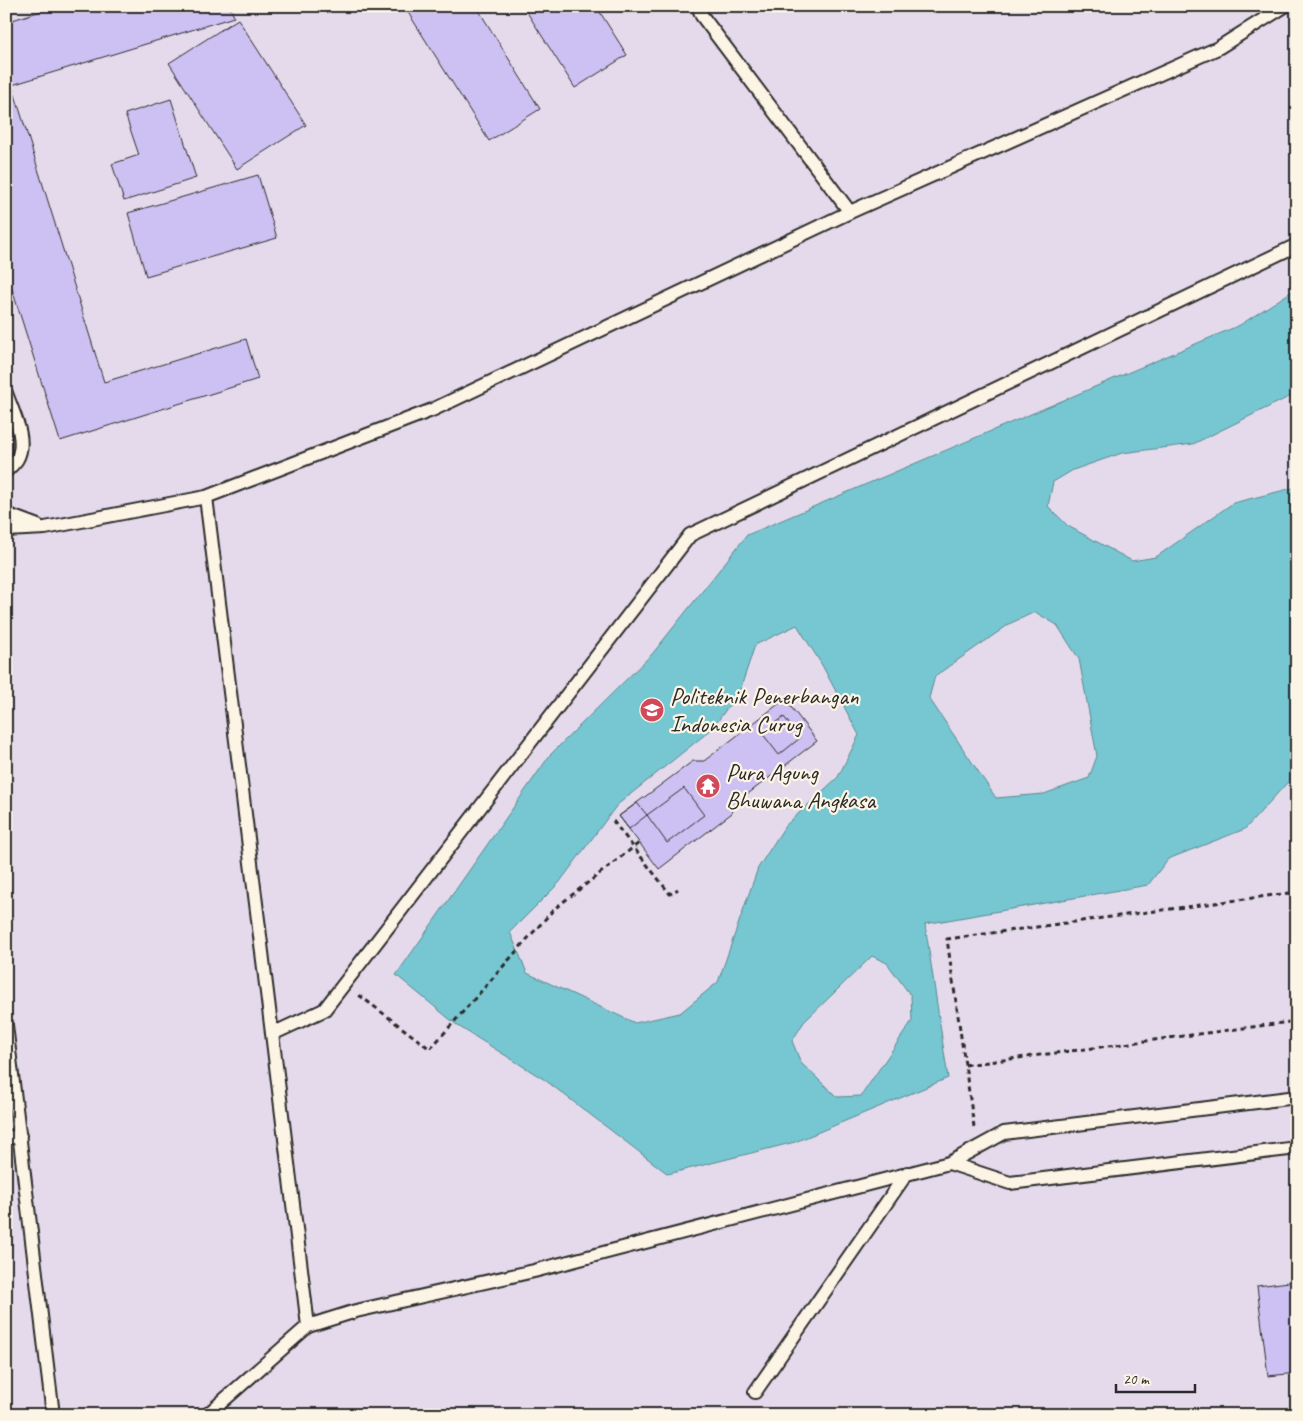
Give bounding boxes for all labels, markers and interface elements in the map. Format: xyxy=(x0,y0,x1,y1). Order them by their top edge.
place label: Politeknik Penerbangan Indonesia Curug xyxy=(670,681,859,739)
school or university icon: Politeknik Penerbangan Indonesia Curug xyxy=(639,697,665,723)
place label: Pura Agung Bhuwana Angkasa xyxy=(726,757,877,815)
temple icon: Pura Agung Bhuwana Angkasa xyxy=(695,773,721,799)
scale bar xyxy=(1116,1361,1194,1393)
text: 20 m xyxy=(1123,1370,1150,1389)

